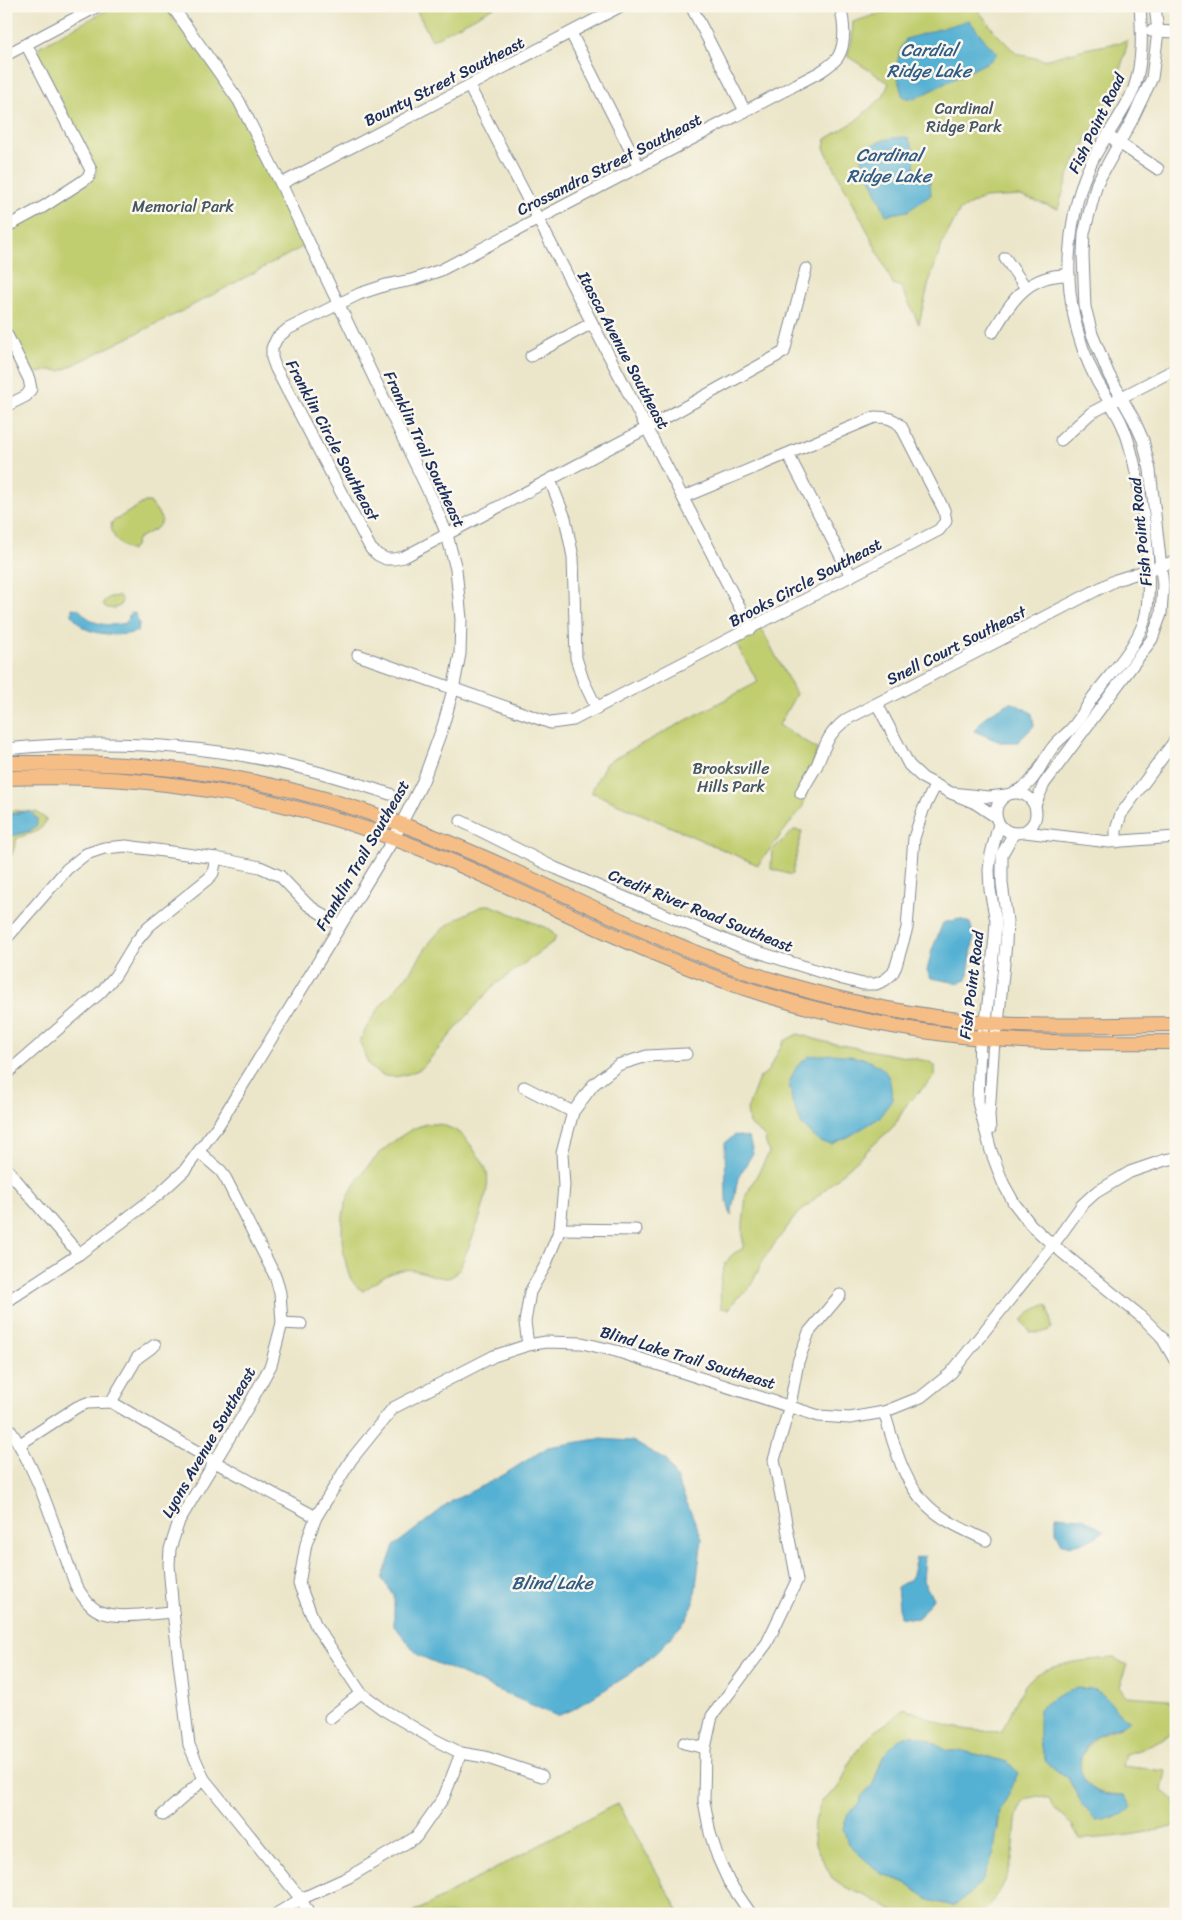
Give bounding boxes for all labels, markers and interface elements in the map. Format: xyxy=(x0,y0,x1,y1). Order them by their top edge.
street label: Bounty Street Southeast xyxy=(359,28,530,135)
water label: Cardial Ridge Lake xyxy=(887,34,973,87)
street label: Fish Point Road xyxy=(1060,66,1134,179)
park label: Cardinal Ridge Park xyxy=(926,94,1002,141)
street label: Crossandra Street Southeast xyxy=(511,105,707,224)
water label: Cardinal Ridge Lake xyxy=(847,139,933,192)
park label: Memorial Park xyxy=(132,192,235,221)
street label: Itasca Avenue Southeast xyxy=(569,265,678,435)
street label: Franklin Circle Southeast xyxy=(278,354,388,527)
street label: Franklin Trail Southeast xyxy=(375,366,474,533)
street label: Fish Point Road xyxy=(1120,475,1161,588)
street label: Brooks Circle Southeast xyxy=(723,530,887,635)
street label: Snell Court Southeast xyxy=(881,597,1032,693)
park label: Brooksville Hills Park xyxy=(692,754,770,801)
street label: Franklin Trail Southeast xyxy=(307,774,418,936)
street label: Credit River Road Southeast xyxy=(604,860,798,961)
street label: Fish Point Road xyxy=(950,928,993,1041)
street label: Blind Lake Trail Southeast xyxy=(597,1317,779,1398)
street label: Lyons Avenue Southeast xyxy=(153,1361,264,1523)
water label: Blind Lake xyxy=(512,1567,595,1599)

